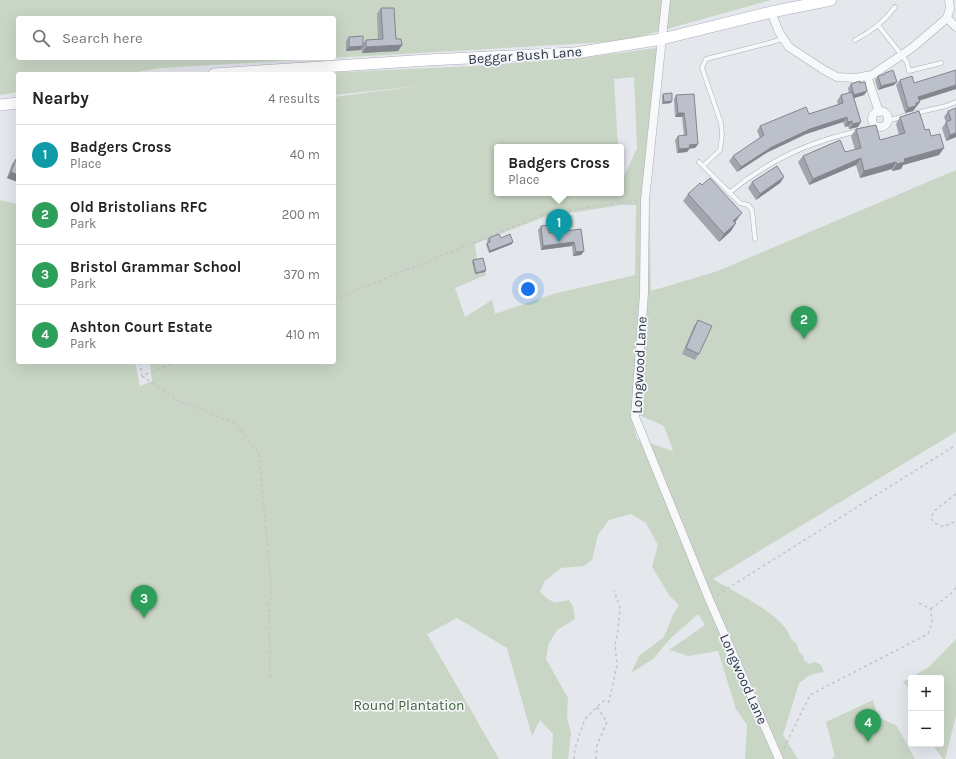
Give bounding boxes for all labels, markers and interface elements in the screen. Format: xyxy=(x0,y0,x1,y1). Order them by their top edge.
search box xyxy=(16,16,336,60)
icon: search xyxy=(30,27,52,49)
text: Search here xyxy=(62,29,143,47)
street label: Beggar Bush Lane xyxy=(468,43,582,68)
text: Nearby xyxy=(32,88,89,108)
text: 4 results xyxy=(268,91,320,106)
text: Badgers Cross xyxy=(70,138,172,156)
popup xyxy=(494,144,624,196)
text: 1 xyxy=(43,147,47,162)
text: 40 m xyxy=(290,147,320,162)
text: Badgers Cross xyxy=(508,154,610,172)
text: Place xyxy=(70,156,101,171)
text: Place xyxy=(508,172,540,187)
text: Old Bristolians RFC xyxy=(70,198,207,216)
text: 2 xyxy=(41,207,49,222)
text: 200 m xyxy=(282,207,320,222)
pin: 1 xyxy=(546,209,572,242)
text: Park xyxy=(70,216,96,231)
text: Bristol Grammar School xyxy=(70,258,241,276)
text: 3 xyxy=(41,267,49,282)
text: 370 m xyxy=(283,267,320,282)
text: Park xyxy=(70,276,96,291)
your location xyxy=(518,279,538,299)
pin: 2 xyxy=(791,306,817,339)
street label: Longwood Lane xyxy=(628,316,651,414)
text: Ashton Court Estate xyxy=(70,318,212,336)
text: 4 xyxy=(41,327,49,342)
text: 410 m xyxy=(285,327,320,342)
text: Park xyxy=(70,336,96,351)
pin: 3 xyxy=(131,585,157,618)
street label: Longwood Lane xyxy=(716,631,771,727)
map controls xyxy=(908,675,944,747)
button: + xyxy=(908,675,944,711)
park label: Round Plantation xyxy=(353,697,465,714)
pin: 4 xyxy=(855,709,881,742)
button: − xyxy=(908,711,944,747)

